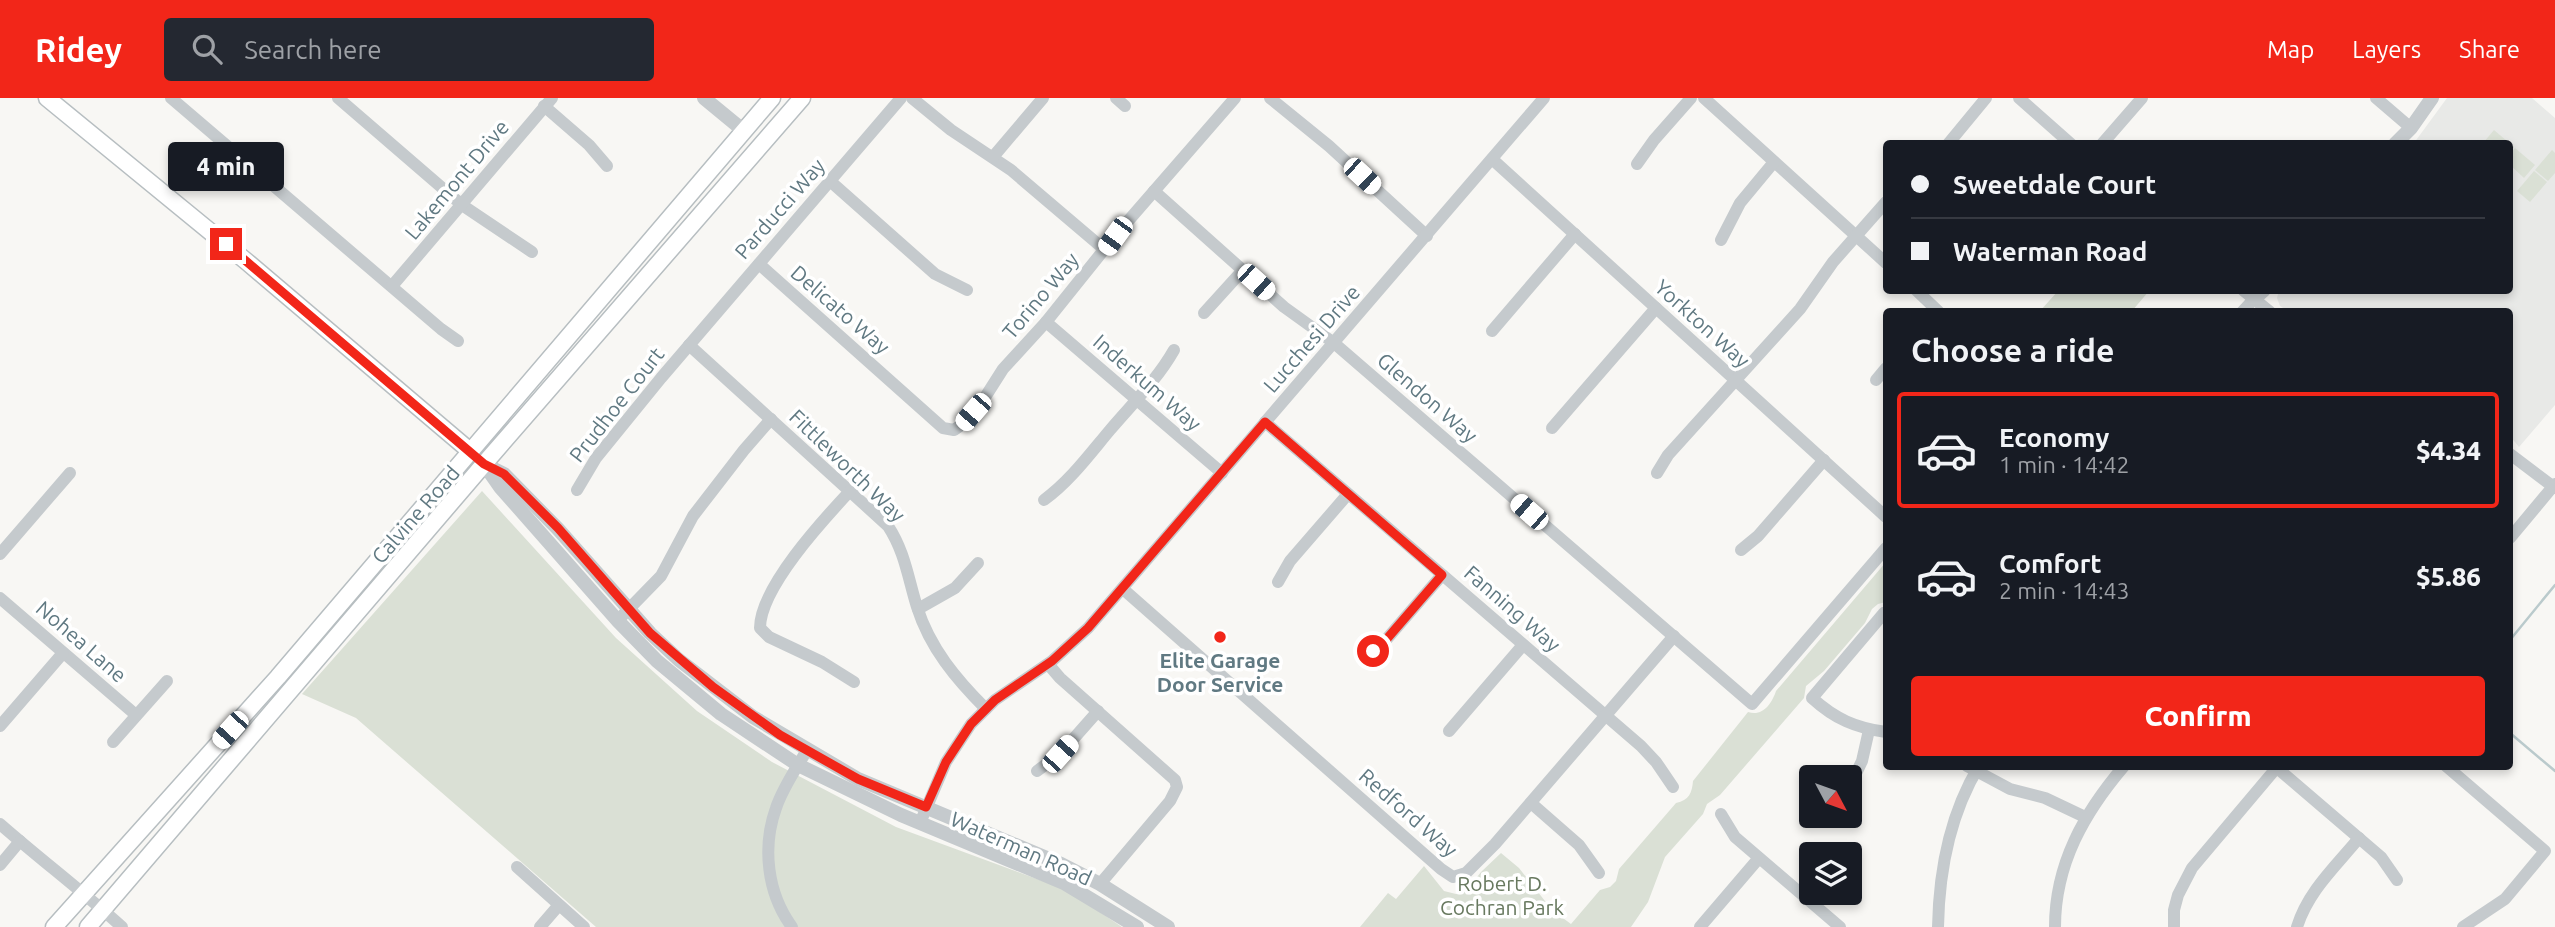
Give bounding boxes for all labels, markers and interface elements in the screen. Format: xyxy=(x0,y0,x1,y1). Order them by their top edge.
search box xyxy=(164,18,654,81)
icon: search xyxy=(188,30,226,68)
text: Ridey xyxy=(35,31,122,68)
text: Search here xyxy=(244,35,382,64)
text: Map xyxy=(2267,36,2314,63)
text: Layers xyxy=(2352,36,2421,63)
text: Share xyxy=(2459,36,2520,63)
street label: Lakemont Drive xyxy=(399,115,513,244)
callout: 4 min xyxy=(168,142,284,192)
street label: Parducci Way xyxy=(729,153,829,263)
text: 4 min xyxy=(197,154,255,179)
car xyxy=(1340,154,1385,198)
text: Sweetdale Court xyxy=(1953,170,2156,199)
car xyxy=(1095,213,1136,259)
route end xyxy=(210,228,242,260)
text: Waterman Road xyxy=(1953,237,2147,266)
street label: Torino Way xyxy=(997,247,1083,343)
street label: Delicato Way xyxy=(786,260,895,359)
car xyxy=(1234,260,1279,304)
street label: Yorkton Way xyxy=(1650,274,1755,372)
street label: Lucchesi Drive xyxy=(1258,280,1364,397)
street label: Inderkum Way xyxy=(1089,329,1206,435)
text: Choose a ride xyxy=(1911,332,2114,368)
street label: Prudhoe Court xyxy=(564,342,668,466)
street label: Glendon Way xyxy=(1373,347,1482,447)
car xyxy=(952,389,995,435)
street label: Fittleworth Way xyxy=(785,404,910,526)
icon: car xyxy=(1915,419,1978,482)
text: Economy xyxy=(1999,423,2109,452)
text: $4.34 xyxy=(2416,436,2481,465)
text: 1 min · 14:42 xyxy=(1999,452,2130,477)
street label: Calvine Road xyxy=(366,461,464,568)
car xyxy=(1507,490,1552,534)
icon: car xyxy=(1915,545,1978,608)
text: Comfort xyxy=(1999,549,2102,578)
street label: Fanning Way xyxy=(1460,560,1565,656)
text: $5.86 xyxy=(2416,562,2481,591)
text: 2 min · 14:43 xyxy=(1999,578,2130,603)
street label: Nohea Lane xyxy=(32,596,132,687)
marker: Elite Garage Door Service xyxy=(1212,629,1228,645)
route start xyxy=(1357,635,1389,667)
place label: Elite Garage Door Service xyxy=(1157,648,1283,696)
button: Confirm xyxy=(1911,676,2485,756)
car xyxy=(209,707,252,753)
car xyxy=(1039,731,1082,777)
street label: Redford Way xyxy=(1355,763,1463,861)
north arrow xyxy=(1799,765,1862,828)
map controls xyxy=(1799,765,1862,905)
street label: Waterman Road xyxy=(947,806,1096,890)
button: layers xyxy=(1799,842,1862,905)
park label: Robert D. Cochran Park xyxy=(1440,871,1564,919)

